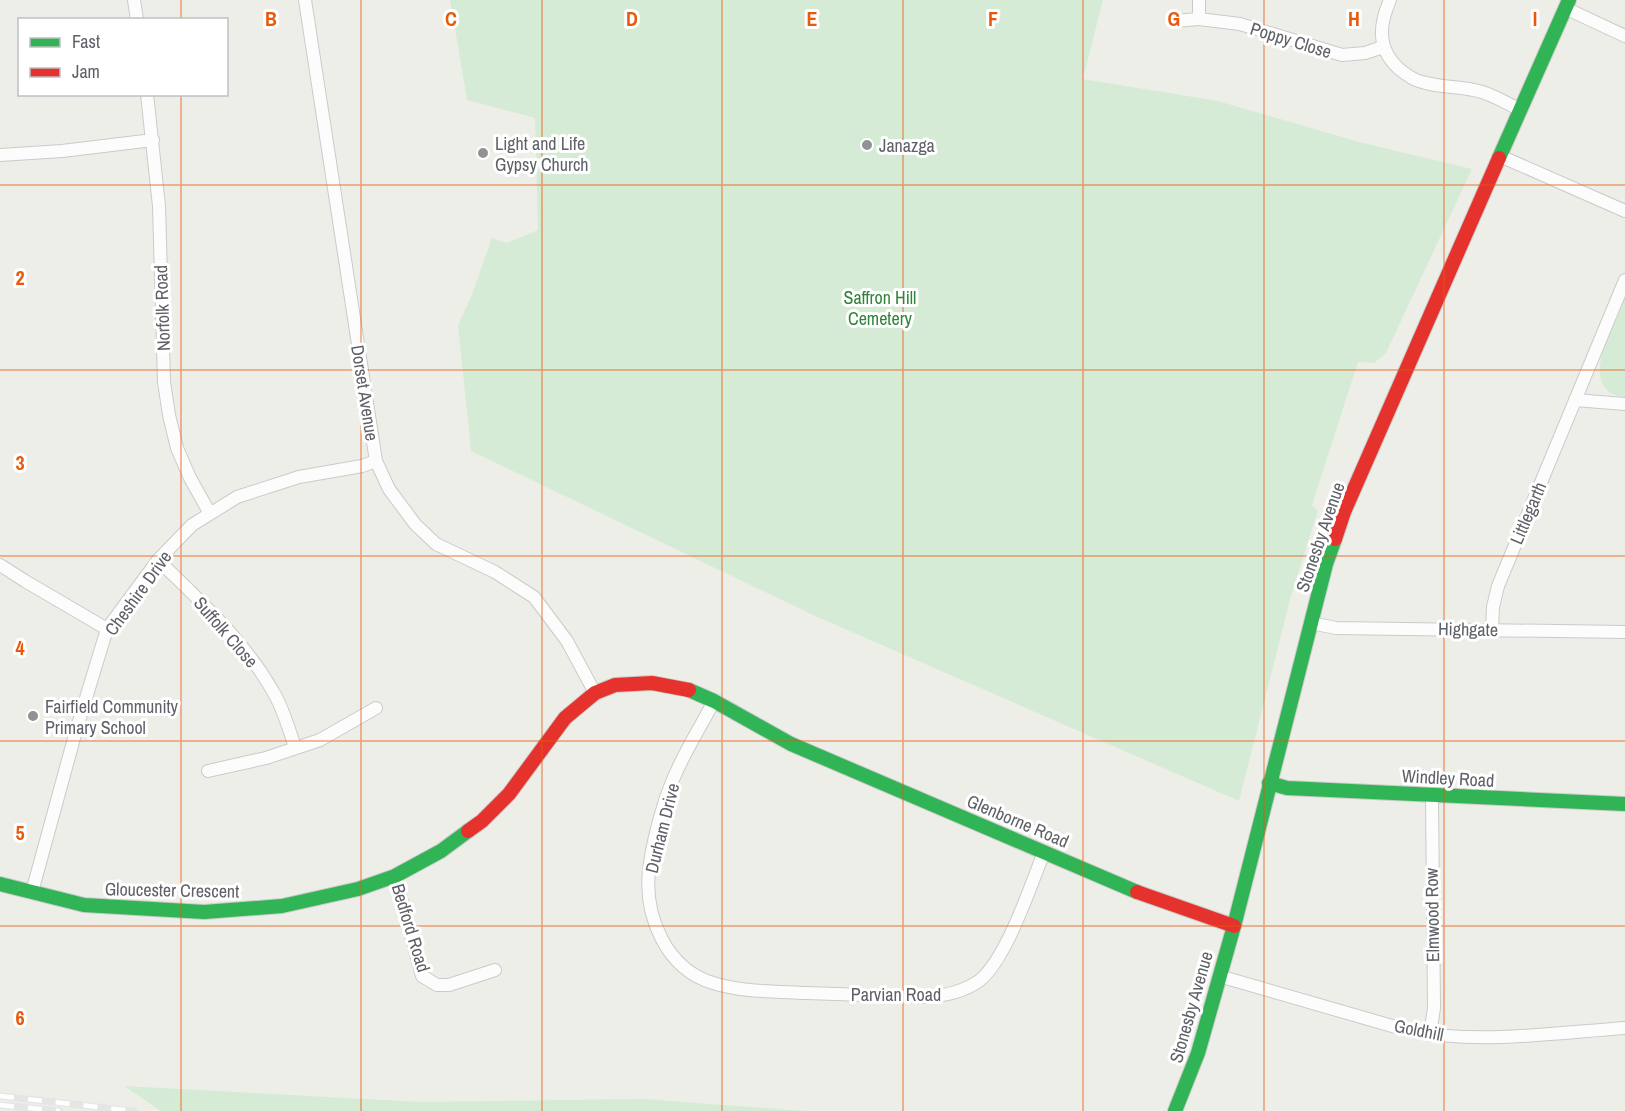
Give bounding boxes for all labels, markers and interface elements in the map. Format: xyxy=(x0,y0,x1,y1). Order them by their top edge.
text: B xyxy=(265,5,277,32)
text: C xyxy=(445,5,457,32)
text: D xyxy=(626,5,638,32)
text: E xyxy=(807,5,818,32)
text: F xyxy=(988,5,998,32)
text: G xyxy=(1168,5,1180,32)
text: H xyxy=(1348,5,1360,32)
text: I xyxy=(1533,5,1537,32)
street label: Poppy Close xyxy=(1247,16,1335,64)
legend xyxy=(18,18,228,96)
text: Fast xyxy=(72,29,100,54)
text: Jam xyxy=(72,59,100,84)
place label: Light and Life Gypsy Church xyxy=(495,131,589,177)
place label: Janazga xyxy=(879,133,935,158)
marker: Janazga xyxy=(860,138,874,152)
marker: Light and Life Gypsy Church xyxy=(476,146,490,160)
text: 2 xyxy=(15,264,25,291)
street label: Norfolk Road xyxy=(148,265,176,351)
park label: Saffron Hill Cemetery xyxy=(844,285,916,331)
street label: Dorset Avenue xyxy=(345,343,385,443)
text: 3 xyxy=(15,449,25,476)
street label: Littlegarth xyxy=(1504,478,1552,548)
street label: Stonesby Avenue xyxy=(1290,479,1350,595)
street label: Cheshire Drive xyxy=(99,545,177,641)
street label: Suffolk Close xyxy=(188,591,264,673)
street label: Highgate xyxy=(1438,616,1498,642)
text: 4 xyxy=(15,634,25,661)
place label: Fairfield Community Primary School xyxy=(45,694,179,740)
marker: Fairfield Community Primary School xyxy=(26,709,40,723)
street label: Windley Road xyxy=(1401,763,1495,793)
street label: Durham Drive xyxy=(639,780,685,876)
street label: Glenborne Road xyxy=(963,788,1073,854)
text: 5 xyxy=(15,819,25,846)
street label: Elmwood Row xyxy=(1419,867,1445,962)
street label: Gloucester Crescent xyxy=(105,876,239,904)
street label: Bedford Road xyxy=(386,881,436,975)
street label: Stonesby Avenue xyxy=(1163,948,1219,1066)
street label: Parvian Road xyxy=(851,982,941,1007)
text: 6 xyxy=(15,1004,25,1031)
street label: Goldhill xyxy=(1392,1013,1446,1047)

